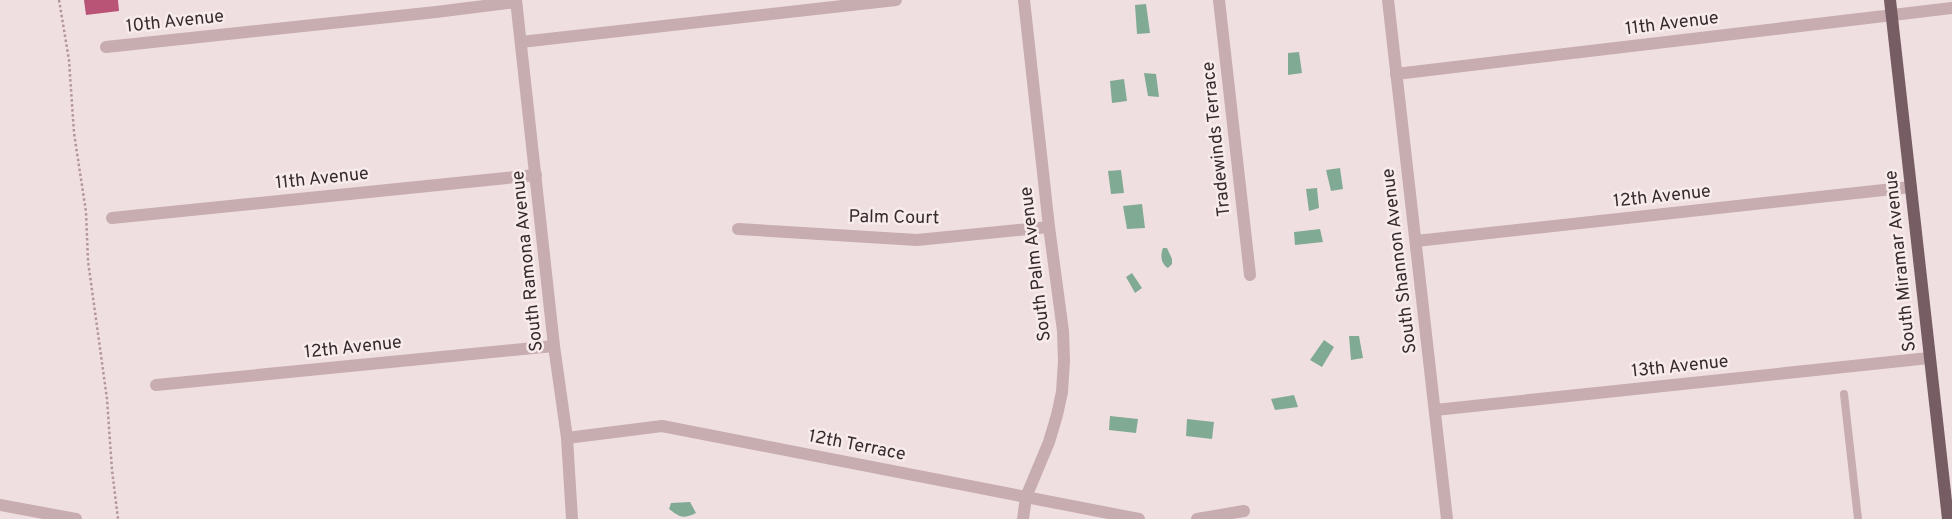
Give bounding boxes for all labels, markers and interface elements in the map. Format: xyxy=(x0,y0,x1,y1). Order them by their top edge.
street label: 10th Avenue xyxy=(125,5,225,39)
street label: 11th Avenue xyxy=(1624,7,1720,41)
street label: Tradewinds Terrace xyxy=(1197,60,1237,218)
street label: 11th Avenue xyxy=(274,163,370,195)
street label: South Shannon Avenue xyxy=(1377,167,1423,355)
street label: South Ramona Avenue xyxy=(507,169,549,353)
street label: South Miramar Avenue xyxy=(1880,169,1922,353)
street label: 12th Avenue xyxy=(1612,180,1712,214)
street label: South Palm Avenue xyxy=(1015,185,1057,343)
street label: Palm Court xyxy=(848,206,940,230)
street label: 12th Avenue xyxy=(303,331,403,365)
street label: 13th Avenue xyxy=(1630,350,1730,384)
street label: 12th Terrace xyxy=(806,425,908,467)

